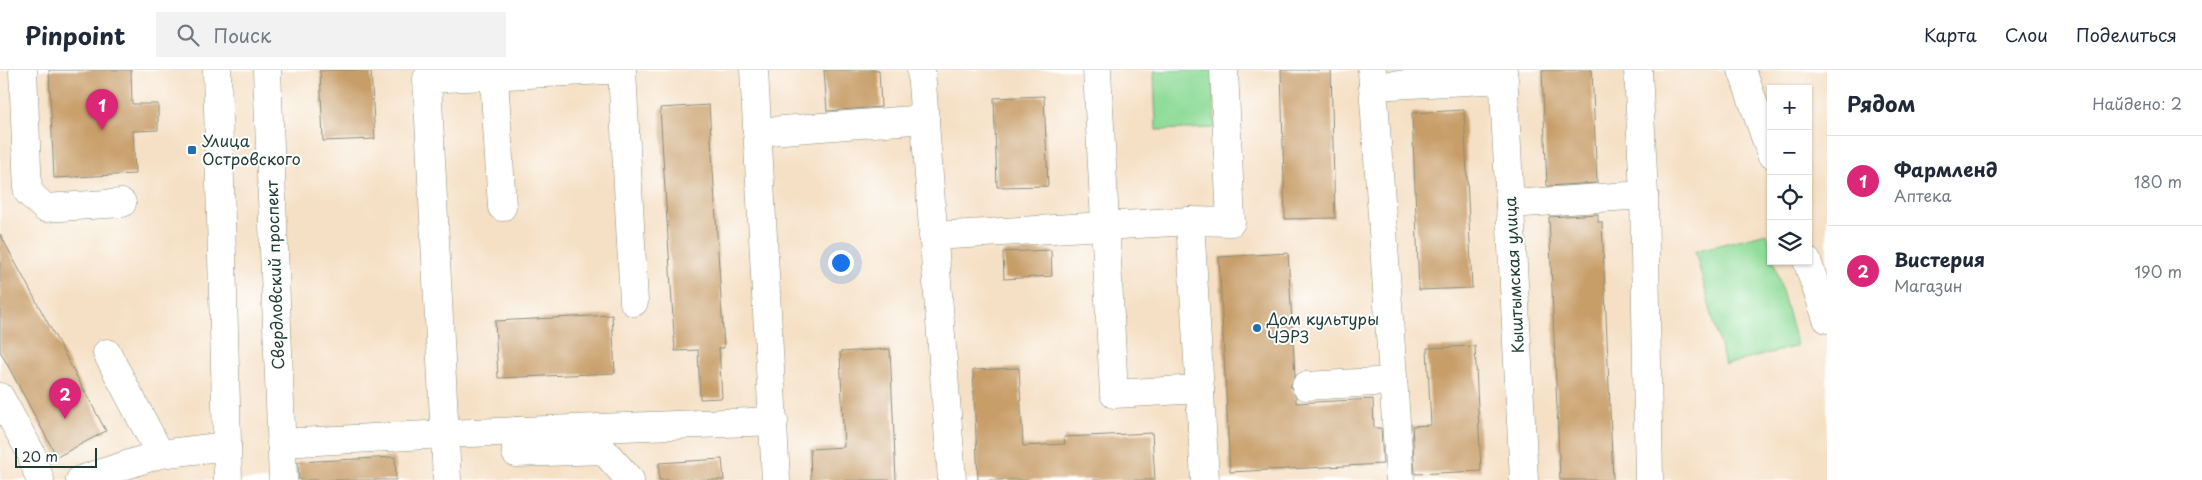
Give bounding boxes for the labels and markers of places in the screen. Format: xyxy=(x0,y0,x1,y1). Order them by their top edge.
pin: 1 xyxy=(86,89,118,130)
place label: Улица Островского xyxy=(202,128,301,170)
marker: Улица Островского xyxy=(186,144,198,156)
place label: Дом культуры ЧЭРЗ xyxy=(1266,306,1379,348)
marker: Дом культуры ЧЭРЗ xyxy=(1251,322,1263,334)
pin: 2 xyxy=(49,378,81,419)

